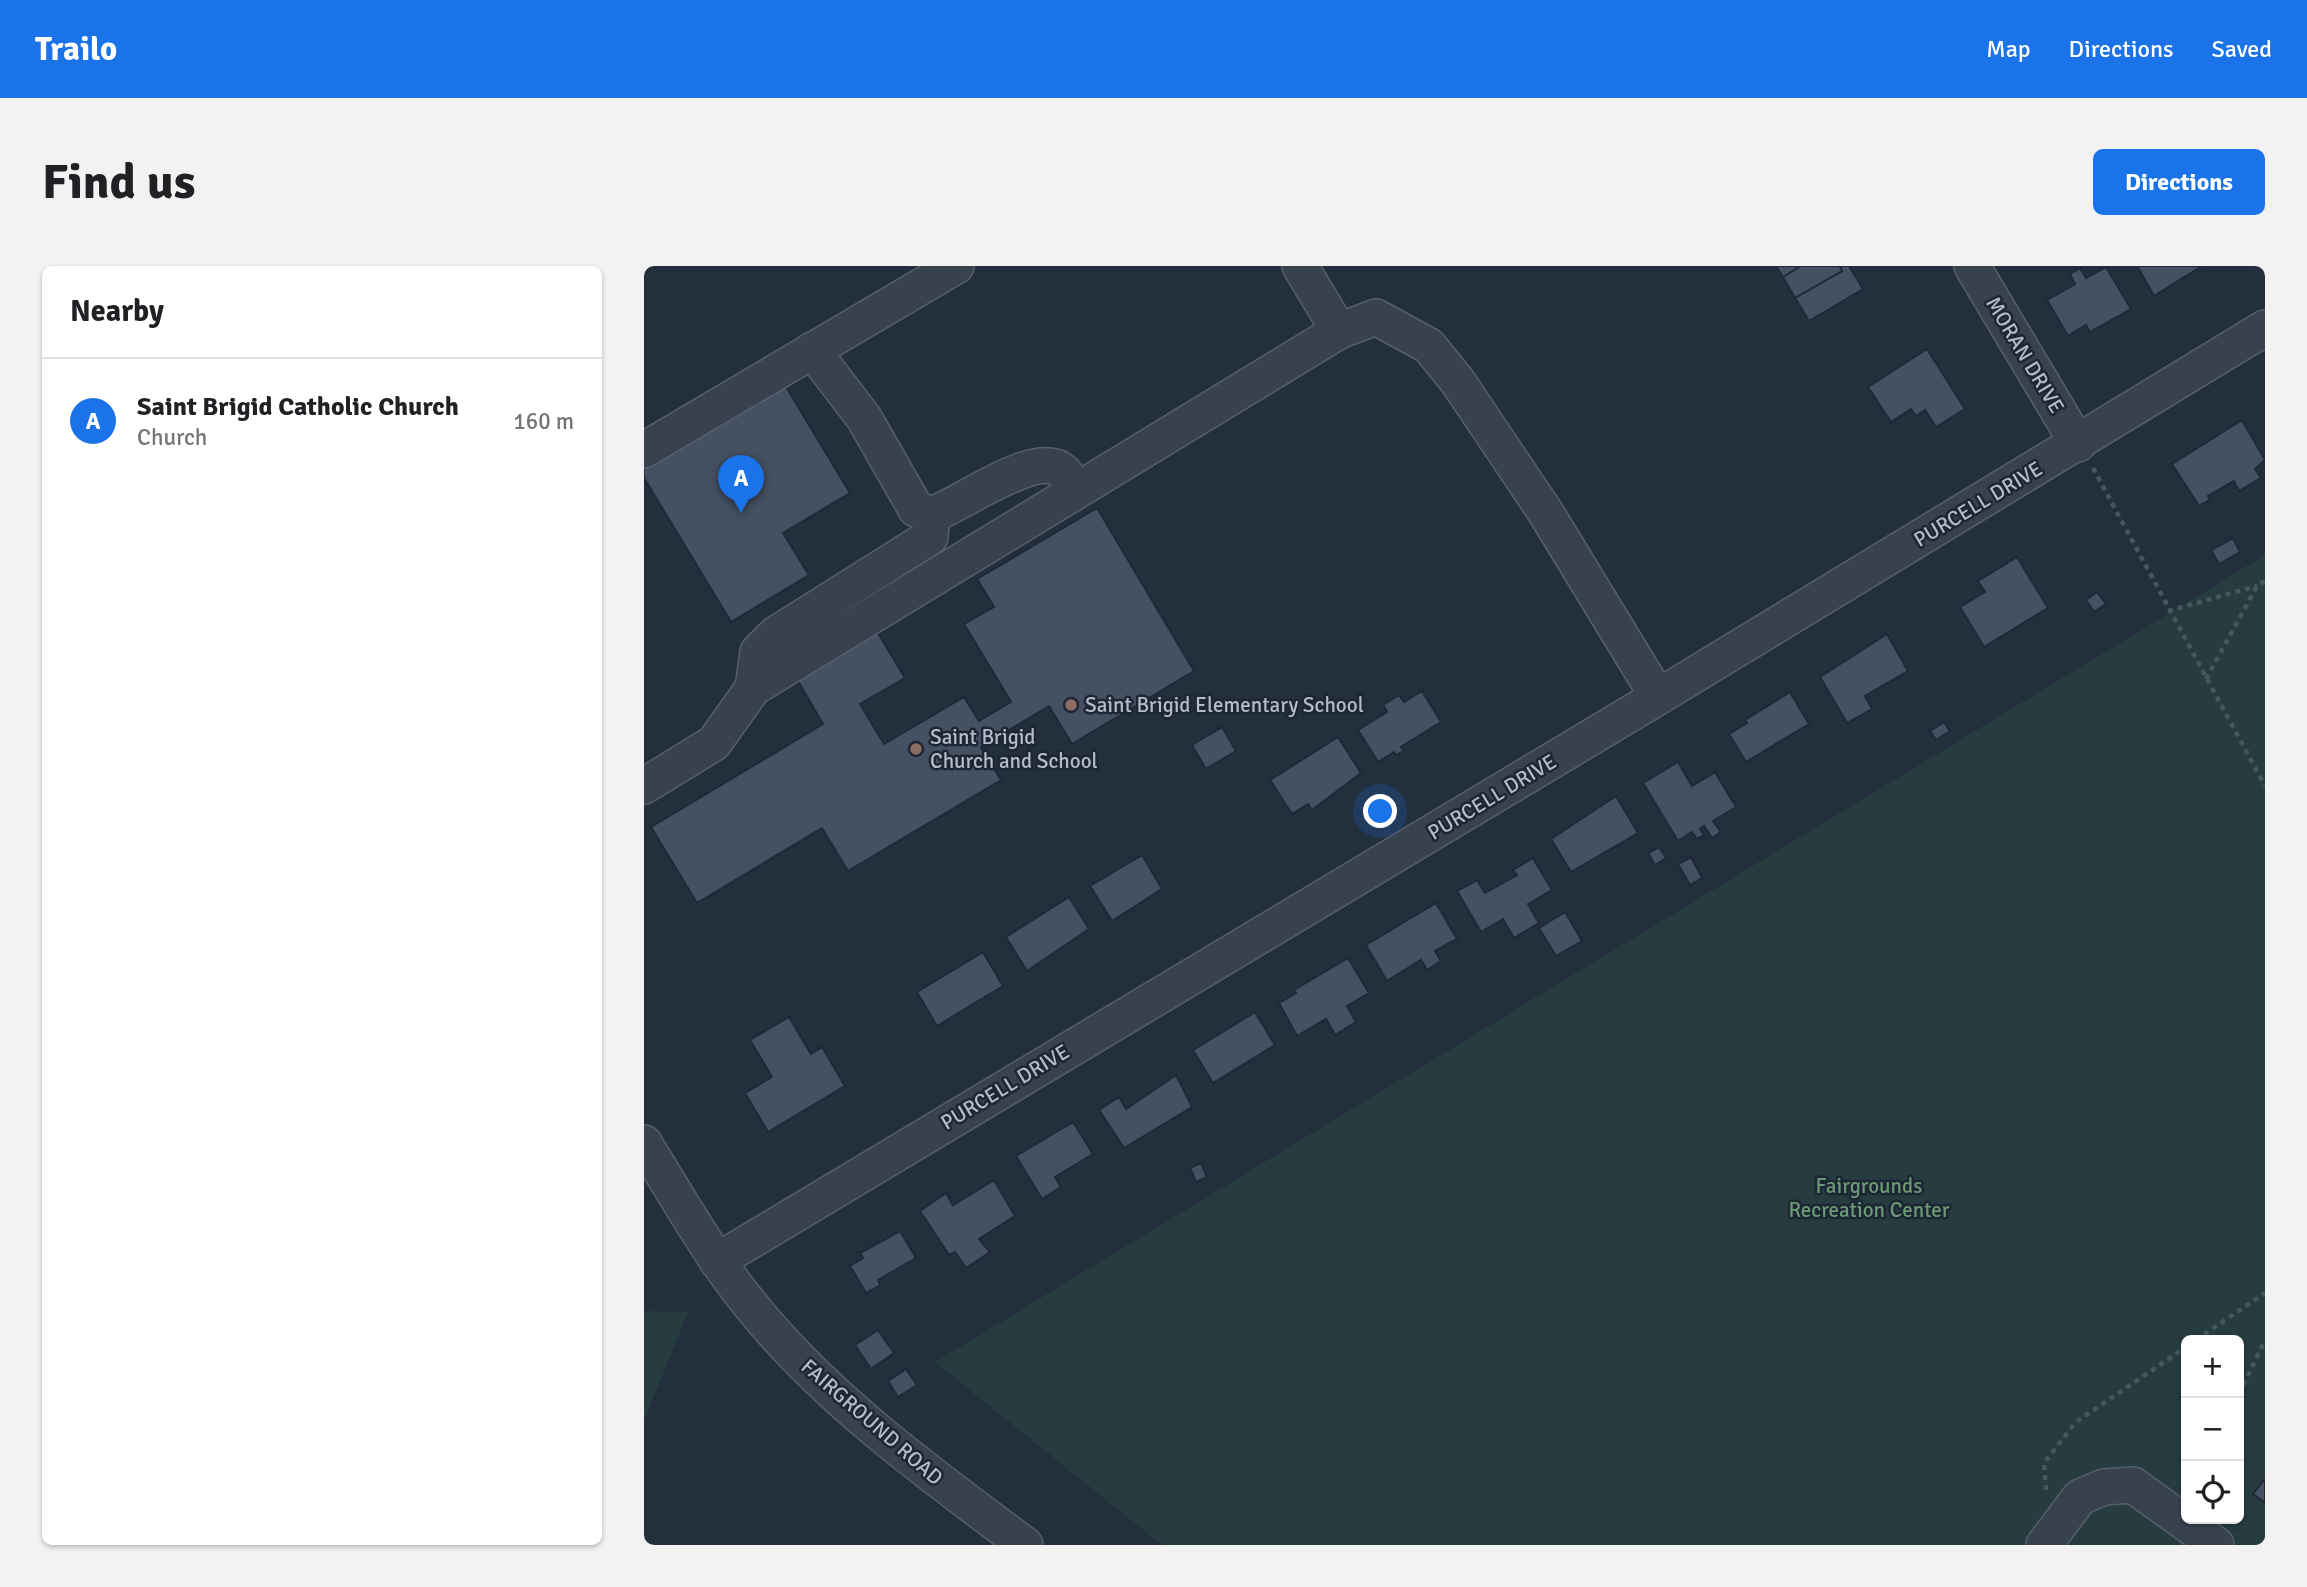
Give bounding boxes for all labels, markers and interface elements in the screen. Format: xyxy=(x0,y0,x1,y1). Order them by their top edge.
text: Trailo xyxy=(35,29,117,70)
text: Map xyxy=(1986,34,2031,64)
text: Directions xyxy=(2069,34,2174,64)
text: Saved xyxy=(2212,34,2272,64)
button: Directions xyxy=(2093,149,2265,215)
text: Find us xyxy=(42,152,195,212)
street label: MORAN DRIVE xyxy=(1980,292,2070,418)
text: Nearby xyxy=(70,293,164,330)
text: Saint Brigid Catholic Church xyxy=(137,391,459,423)
text: A xyxy=(86,407,100,436)
text: 160 m xyxy=(513,407,574,436)
text: Church xyxy=(137,423,207,452)
pin: A xyxy=(718,455,764,513)
street label: PURCELL DRIVE xyxy=(1909,455,2047,553)
place label: Saint Brigid Elementary School xyxy=(1085,692,1364,718)
marker: Saint Brigid Elementary School xyxy=(1063,697,1079,713)
place label: Saint Brigid Church and School xyxy=(930,724,1098,774)
marker: Saint Brigid Church and School xyxy=(908,741,924,757)
street label: PURCELL DRIVE xyxy=(1423,748,1561,846)
your location xyxy=(1363,794,1397,828)
street label: PURCELL DRIVE xyxy=(936,1038,1074,1136)
park label: Fairgrounds Recreation Center xyxy=(1788,1173,1950,1223)
map controls xyxy=(2181,1335,2244,1524)
button: + xyxy=(2181,1335,2244,1398)
street label: FAIRGROUND ROAD xyxy=(796,1353,948,1491)
button: − xyxy=(2181,1398,2244,1461)
button: locate xyxy=(2181,1461,2244,1524)

